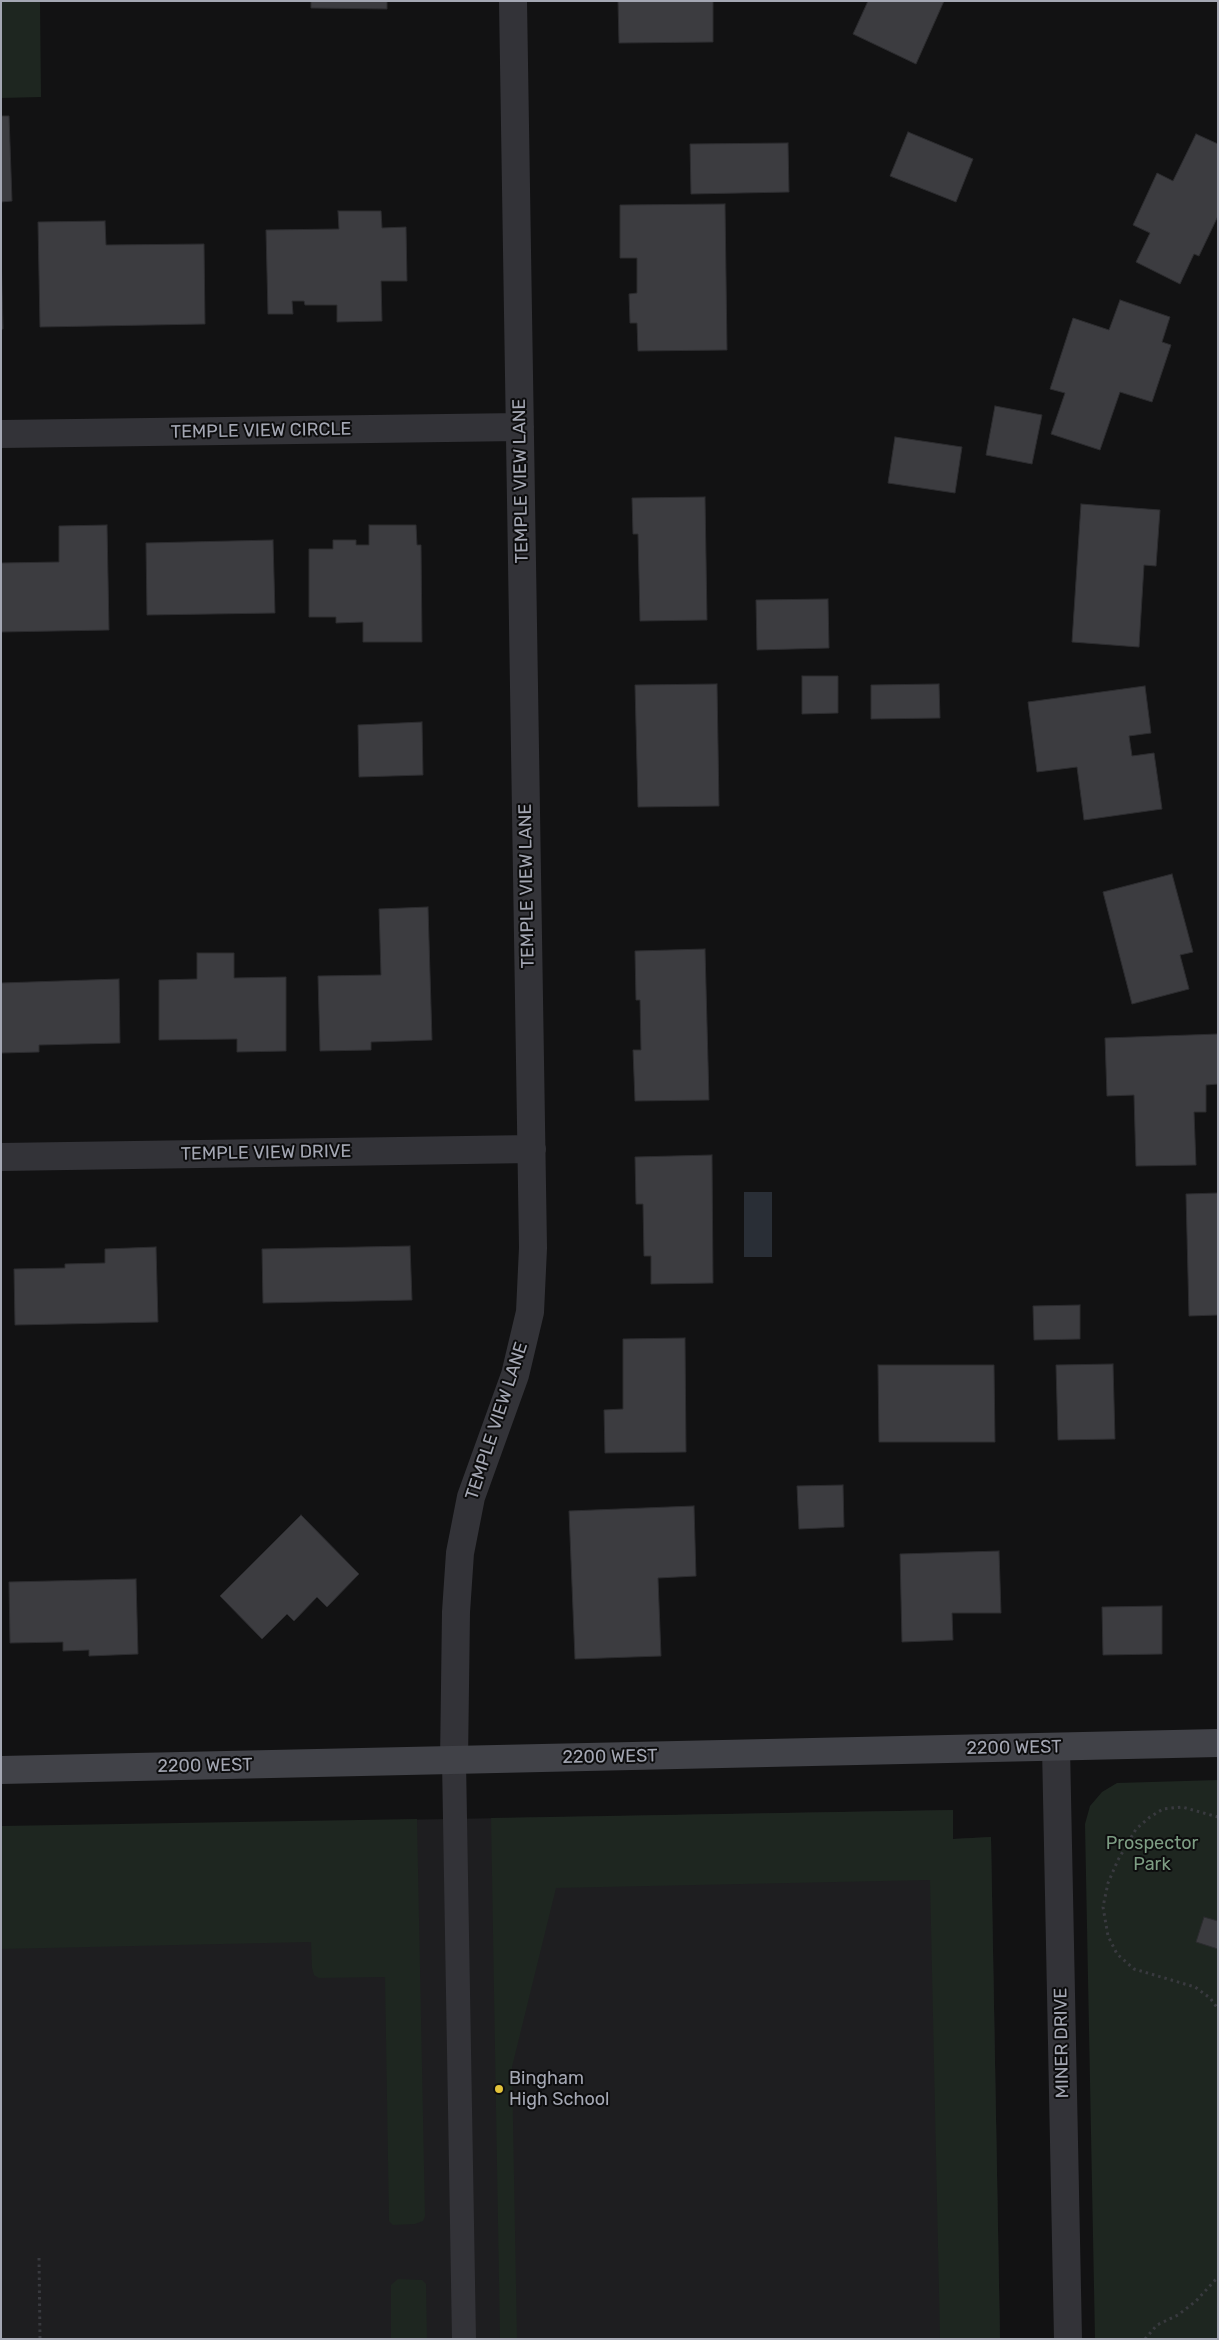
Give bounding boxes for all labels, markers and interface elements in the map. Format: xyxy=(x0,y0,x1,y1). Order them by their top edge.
street label: TEMPLE VIEW LANE xyxy=(509,398,533,564)
street label: TEMPLE VIEW CIRCLE xyxy=(170,419,352,443)
street label: TEMPLE VIEW LANE xyxy=(515,803,539,969)
street label: TEMPLE VIEW DRIVE xyxy=(180,1141,352,1165)
street label: TEMPLE VIEW LANE xyxy=(461,1339,533,1503)
street label: 2200 WEST xyxy=(966,1736,1062,1760)
street label: 2200 WEST xyxy=(562,1745,658,1769)
street label: 2200 WEST xyxy=(157,1754,253,1778)
park label: Prospector Park xyxy=(1106,1833,1198,1876)
street label: MINER DRIVE xyxy=(1050,1988,1074,2098)
place label: Bingham High School xyxy=(509,2068,609,2110)
marker: Bingham High School xyxy=(493,2083,505,2095)

